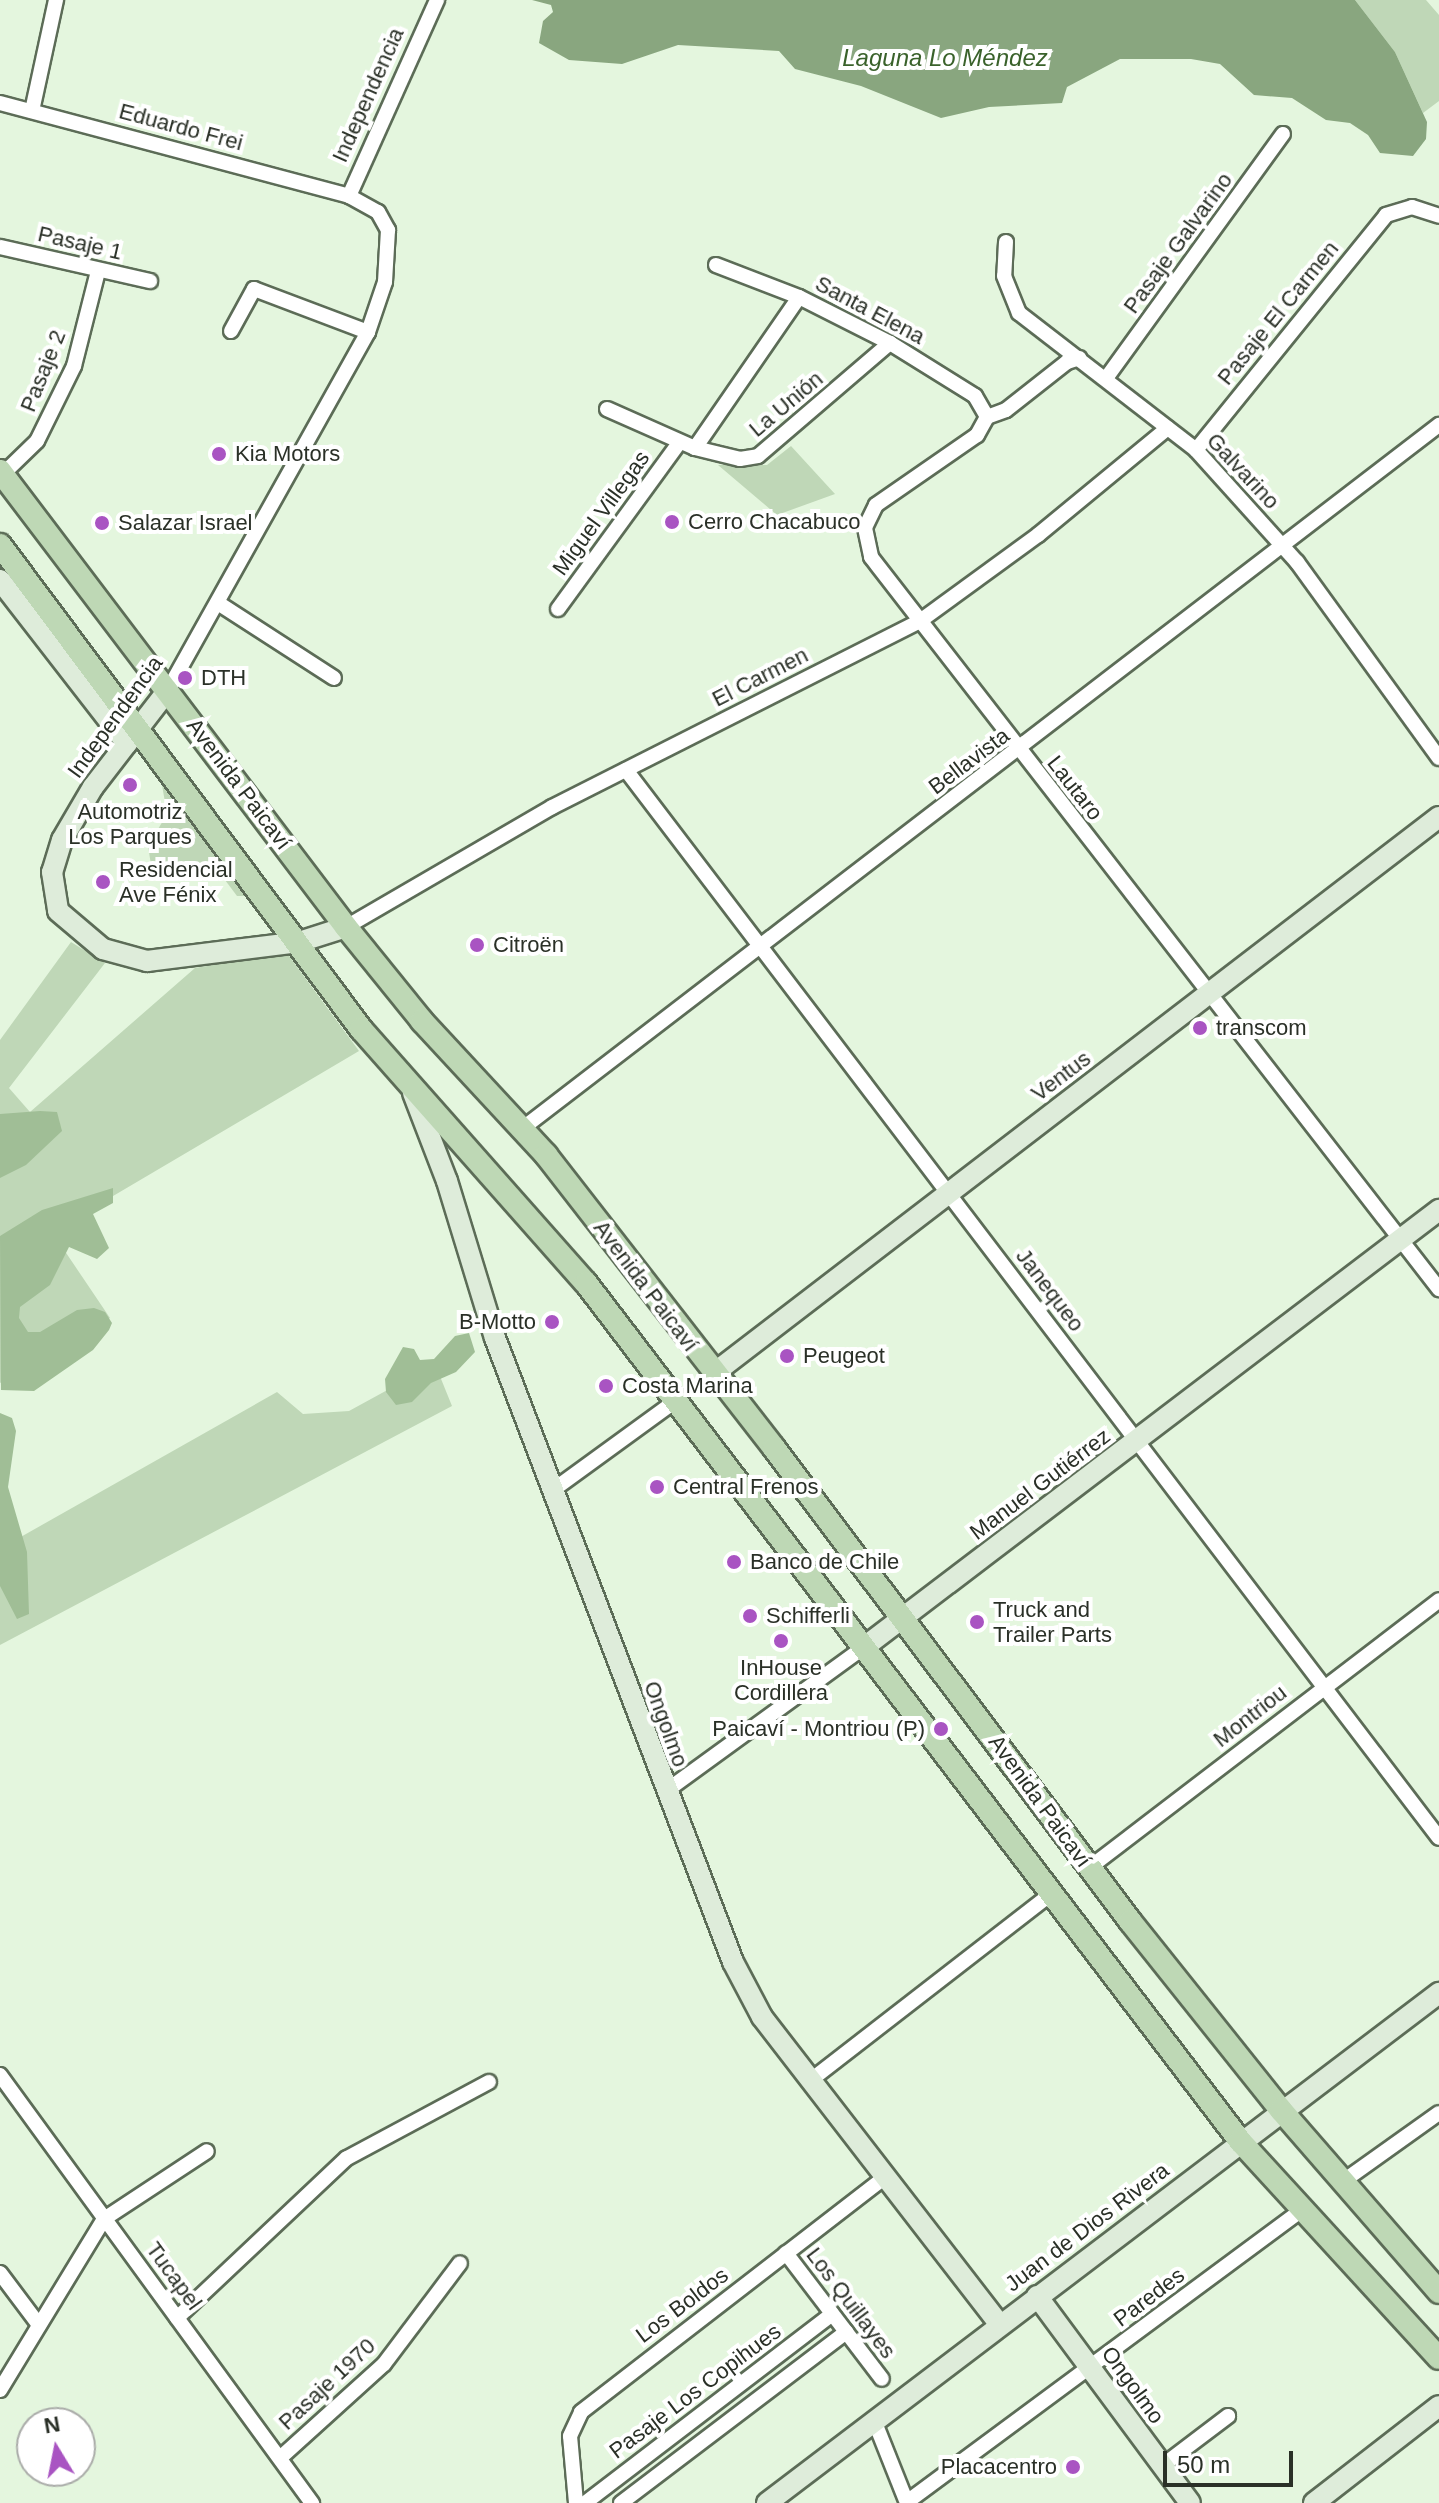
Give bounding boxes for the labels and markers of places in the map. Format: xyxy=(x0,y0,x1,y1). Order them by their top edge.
place label: Kia Motors xyxy=(235,441,340,467)
marker: Kia Motors xyxy=(210,445,228,463)
place label: Cerro Chacabuco xyxy=(688,509,860,535)
place label: Salazar Israel xyxy=(118,510,253,536)
marker: Cerro Chacabuco xyxy=(663,513,681,531)
marker: Salazar Israel xyxy=(93,514,111,532)
place label: DTH xyxy=(201,665,246,691)
marker: DTH xyxy=(176,669,194,687)
marker: Automotriz Los Parques xyxy=(121,776,139,794)
place label: Automotriz Los Parques xyxy=(68,798,192,850)
place label: Residencial Ave Fénix xyxy=(119,856,233,908)
marker: Residencial Ave Fénix xyxy=(94,873,112,891)
place label: Citroën xyxy=(493,932,564,958)
marker: Citroën xyxy=(468,936,486,954)
place label: transcom xyxy=(1216,1015,1306,1041)
marker: transcom xyxy=(1191,1019,1209,1037)
place label: B-Motto xyxy=(459,1309,536,1335)
marker: B-Motto xyxy=(543,1313,561,1331)
place label: Peugeot xyxy=(803,1343,885,1369)
marker: Peugeot xyxy=(778,1347,796,1365)
place label: Costa Marina xyxy=(622,1373,753,1399)
marker: Costa Marina xyxy=(597,1377,615,1395)
place label: Central Frenos xyxy=(673,1474,819,1500)
marker: Central Frenos xyxy=(648,1478,666,1496)
place label: Banco de Chile xyxy=(750,1549,899,1575)
marker: Banco de Chile xyxy=(725,1553,743,1571)
place label: Truck and Trailer Parts xyxy=(993,1596,1112,1648)
place label: Schifferli xyxy=(766,1603,850,1629)
marker: Schifferli xyxy=(741,1607,759,1625)
marker: Truck and Trailer Parts xyxy=(968,1613,986,1631)
marker: InHouse Cordillera xyxy=(772,1632,790,1650)
place label: InHouse Cordillera xyxy=(734,1654,828,1706)
place label: Paicaví - Montriou (P) xyxy=(712,1716,925,1742)
marker: Paicaví - Montriou (P) xyxy=(932,1720,950,1738)
place label: Placacentro xyxy=(941,2454,1057,2480)
marker: Placacentro xyxy=(1064,2458,1082,2476)

